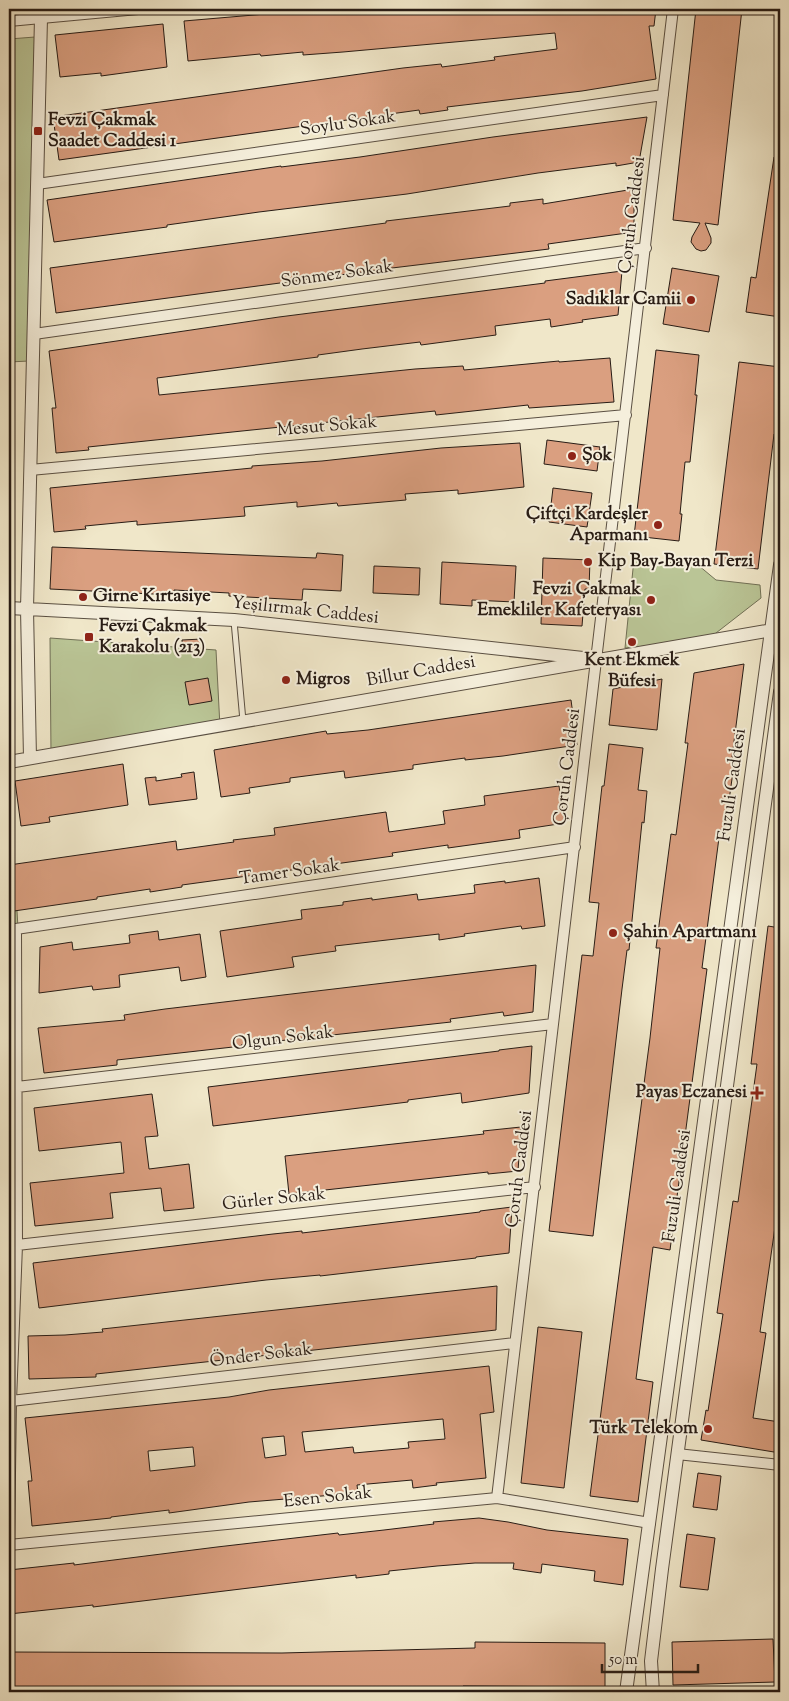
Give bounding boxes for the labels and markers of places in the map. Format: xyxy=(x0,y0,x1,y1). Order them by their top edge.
place label: Fevzi Çakmak Saadet Caddesi 1 xyxy=(48,108,177,155)
marker: Fevzi Çakmak Saadet Caddesi 1 xyxy=(32,125,44,137)
place label: Sadıklar Camii xyxy=(566,287,682,313)
marker: Sadıklar Camii xyxy=(685,294,697,306)
place label: Şok xyxy=(582,443,612,469)
marker: Şok xyxy=(566,450,578,462)
place label: Çiftçi Kardeşler Aparmanı xyxy=(526,502,649,549)
marker: Çiftçi Kardeşler Aparmanı xyxy=(652,519,664,531)
place label: Kip Bay-Bayan Terzi xyxy=(598,549,754,575)
marker: Kip Bay-Bayan Terzi xyxy=(582,556,594,568)
place label: Fevzi Çakmak Emekliler Kafeteryası xyxy=(477,577,642,624)
place label: Girne Kırtasiye xyxy=(93,584,211,610)
marker: Girne Kırtasiye xyxy=(77,591,89,603)
marker: Fevzi Çakmak Emekliler Kafeteryası xyxy=(645,594,657,606)
place label: Fevzi Çakmak Karakolu (213) xyxy=(99,614,208,661)
marker: Fevzi Çakmak Karakolu (213) xyxy=(83,631,95,643)
marker: Kent Ekmek Büfesi xyxy=(626,636,638,648)
place label: Kent Ekmek Büfesi xyxy=(585,648,680,695)
place label: Migros xyxy=(296,667,350,693)
marker: Migros xyxy=(280,674,292,686)
place label: Şahin Apartmanı xyxy=(623,920,757,946)
marker: Şahin Apartmanı xyxy=(607,927,619,939)
place label: Payas Eczanesi xyxy=(636,1080,748,1106)
marker: Payas Eczanesi xyxy=(751,1087,763,1099)
place label: Türk Telekom xyxy=(590,1416,698,1442)
marker: Türk Telekom xyxy=(702,1423,714,1435)

